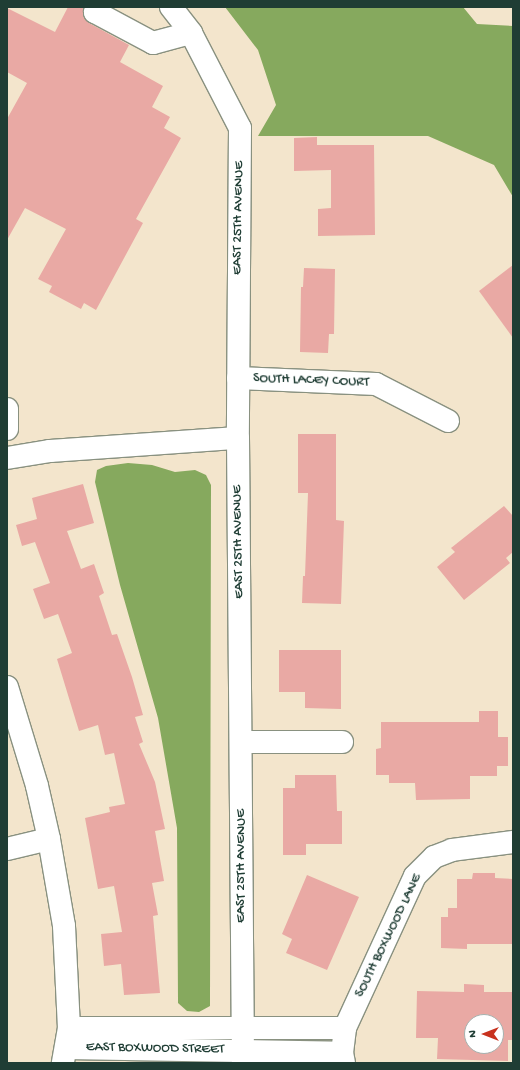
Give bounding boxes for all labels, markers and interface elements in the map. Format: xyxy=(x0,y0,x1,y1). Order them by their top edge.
street label: EAST 25TH AVENUE xyxy=(230,161,248,275)
street label: SOUTH LACEY COURT xyxy=(253,371,369,391)
street label: EAST 25TH AVENUE xyxy=(230,485,248,599)
street label: EAST 25TH AVENUE xyxy=(234,809,250,923)
street label: SOUTH BOXWOOD LANE xyxy=(352,872,426,1000)
north arrow xyxy=(464,1014,504,1054)
text: N xyxy=(467,1030,479,1038)
street label: EAST BOXWOOD STREET xyxy=(86,1039,224,1059)

